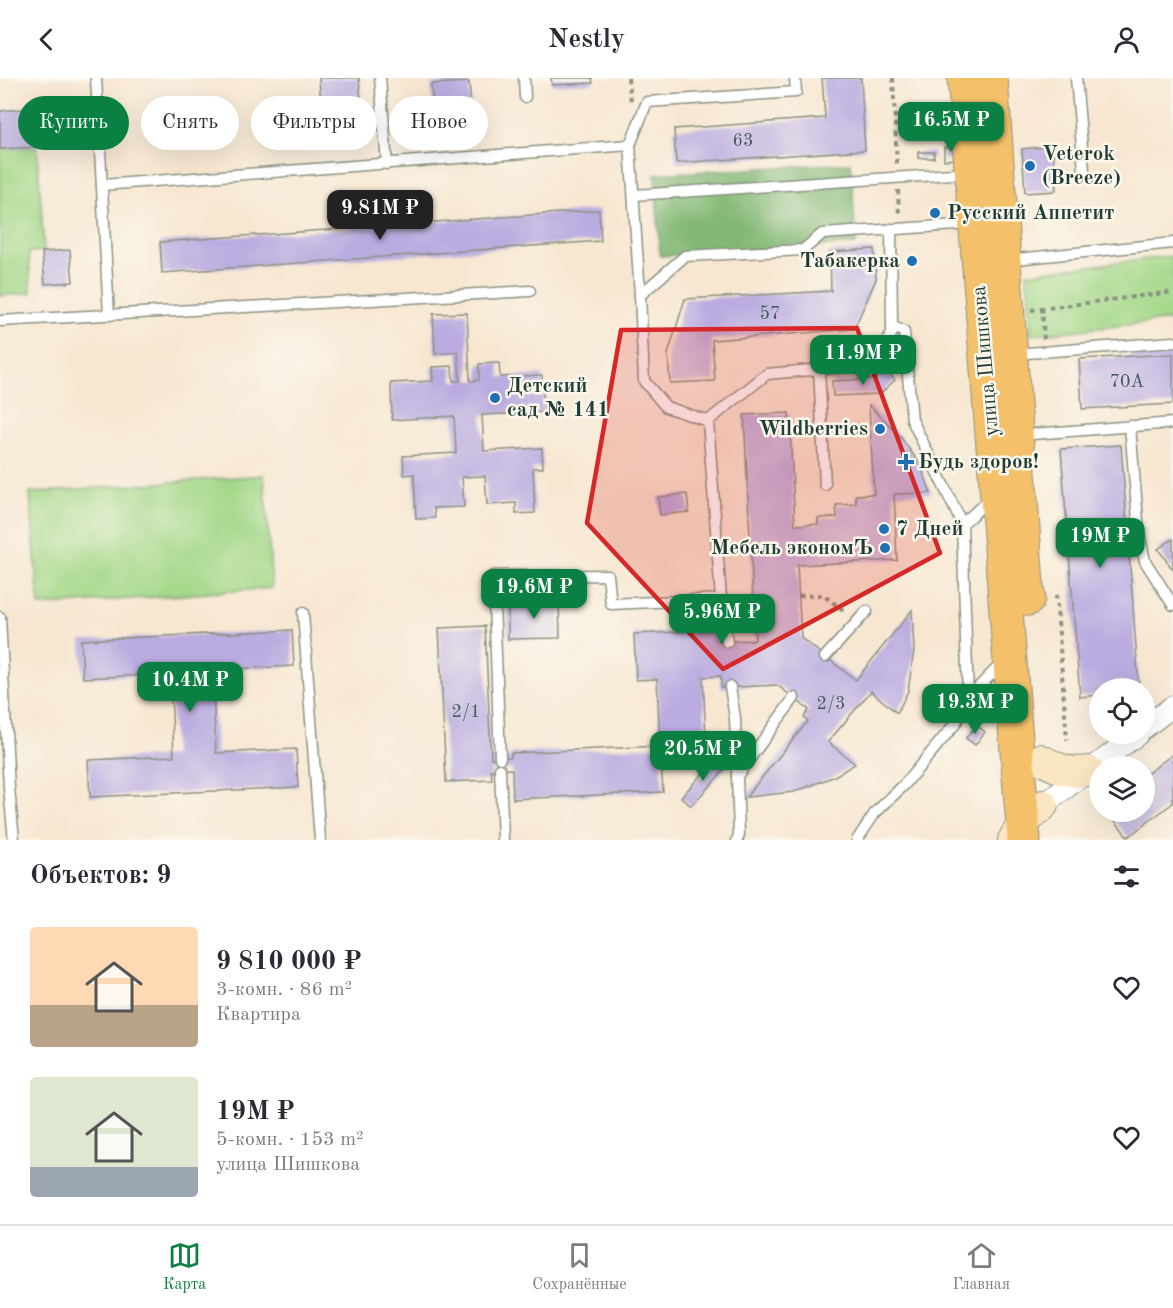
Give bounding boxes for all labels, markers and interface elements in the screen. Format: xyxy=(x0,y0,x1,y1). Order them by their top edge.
icon: back xyxy=(30,23,63,56)
icon: person xyxy=(1110,23,1143,56)
text: Nestly xyxy=(548,26,625,53)
chip: Купить xyxy=(18,96,129,150)
chip: Снять xyxy=(141,96,239,150)
chip: Фильтры xyxy=(251,96,377,150)
chip: Новое xyxy=(389,96,488,150)
pin: 16.5M ₽ xyxy=(896,102,1006,153)
text: 16.5M ₽ xyxy=(912,111,990,131)
house number: 63 xyxy=(733,132,753,150)
place label: Veterok (Breeze) xyxy=(1042,144,1121,189)
marker: Veterok (Breeze) xyxy=(1023,159,1037,173)
pin: 9.81M ₽ xyxy=(325,190,435,241)
text: 9.81M ₽ xyxy=(341,199,419,219)
place label: Русский Аппетит xyxy=(947,203,1114,224)
marker: Русский Аппетит xyxy=(928,206,942,220)
place label: Табакерка xyxy=(800,251,900,272)
marker: Табакерка xyxy=(905,254,919,268)
street label: улица Шишкова xyxy=(969,285,1003,437)
house number: 57 xyxy=(760,305,780,323)
pin: 11.9M ₽ xyxy=(808,335,918,386)
text: 11.9M ₽ xyxy=(824,344,902,364)
house number: 70А xyxy=(1110,373,1145,391)
place label: Детский сад № 141 xyxy=(507,376,609,421)
marker: Детский сад № 141 xyxy=(488,391,502,405)
place label: Wildberries xyxy=(758,419,868,440)
marker: Wildberries xyxy=(873,422,887,436)
place label: Будь здоров! xyxy=(918,452,1039,473)
marker: Будь здоров! xyxy=(899,455,913,469)
pin: 19M ₽ xyxy=(1058,518,1142,569)
place label: 7 Дней xyxy=(896,519,963,540)
marker: 7 Дней xyxy=(877,522,891,536)
text: 19M ₽ xyxy=(1070,527,1130,547)
place label: Мебель экономЪ xyxy=(711,538,873,559)
marker: Мебель экономЪ xyxy=(878,541,892,555)
pin: 19.6M ₽ xyxy=(479,569,589,620)
text: 19.6M ₽ xyxy=(495,578,573,598)
pin: 5.96M ₽ xyxy=(667,594,777,645)
text: 5.96M ₽ xyxy=(683,603,761,623)
pin: 10.4M ₽ xyxy=(135,662,245,713)
text: 10.4M ₽ xyxy=(151,671,229,691)
map controls xyxy=(1089,678,1155,822)
button: locate xyxy=(1089,678,1155,744)
pin: 19.3M ₽ xyxy=(920,684,1030,735)
text: 19.3M ₽ xyxy=(936,693,1014,713)
house number: 2/3 xyxy=(817,695,845,713)
house number: 2/1 xyxy=(452,703,480,721)
pin: 20.5M ₽ xyxy=(648,731,758,782)
text: 20.5M ₽ xyxy=(664,740,742,760)
button: layers xyxy=(1089,756,1155,822)
icon: filters xyxy=(1110,860,1143,893)
text: Объектов: 9 xyxy=(30,863,171,889)
text: 9 810 000 ₽ xyxy=(216,949,362,975)
icon: home xyxy=(78,951,150,1023)
icon: heart xyxy=(1110,971,1143,1004)
text: 3-комн. · 86 m² xyxy=(216,980,352,1000)
text: Квартира xyxy=(216,1005,301,1025)
text: 19M ₽ xyxy=(216,1099,295,1125)
icon: home xyxy=(78,1101,150,1173)
icon: heart xyxy=(1110,1121,1143,1154)
text: 5-комн. · 153 m² xyxy=(216,1130,364,1150)
text: улица Шишкова xyxy=(216,1155,360,1175)
tab: Карта xyxy=(163,1239,206,1295)
tab: Сохранённые xyxy=(532,1239,627,1295)
tab: Главная xyxy=(953,1239,1010,1295)

